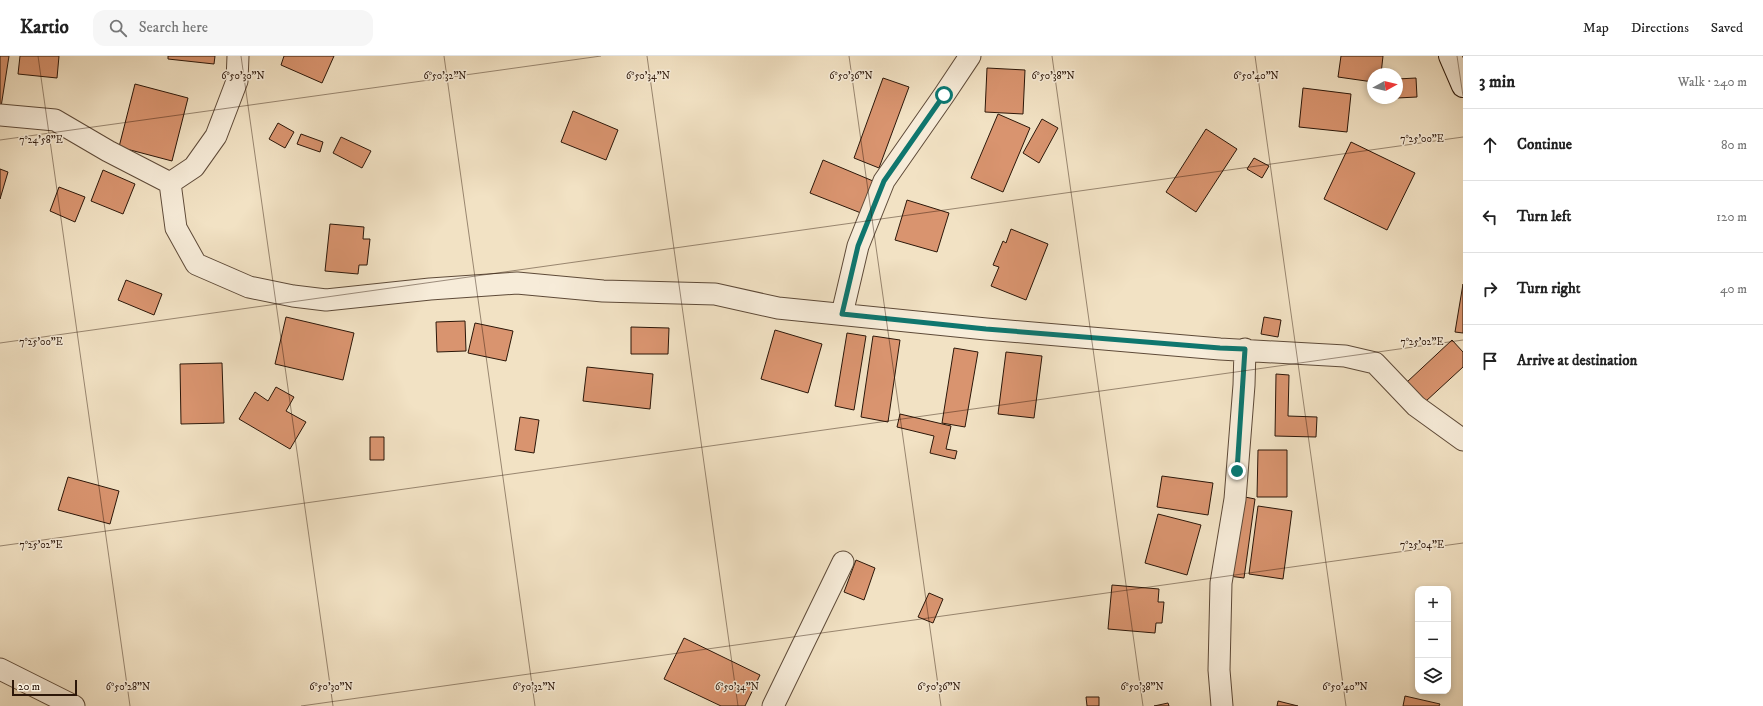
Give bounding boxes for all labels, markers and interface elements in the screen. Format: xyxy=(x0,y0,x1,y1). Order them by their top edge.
search box xyxy=(93,10,373,46)
text: Kartio xyxy=(20,16,69,39)
icon: search xyxy=(107,17,129,39)
text: Search here xyxy=(139,18,208,37)
text: Map xyxy=(1583,19,1609,37)
text: Directions xyxy=(1631,19,1689,37)
text: Saved xyxy=(1711,19,1743,37)
north arrow xyxy=(1367,68,1403,104)
text: 6°50'30"N xyxy=(221,70,265,82)
text: 6°50'32"N xyxy=(423,70,467,82)
text: 6°50'34"N xyxy=(626,70,670,82)
text: 6°50'36"N xyxy=(829,70,873,82)
text: 6°50'38"N xyxy=(1031,70,1075,82)
text: 6°50'40"N xyxy=(1233,70,1279,82)
text: 3 min xyxy=(1479,71,1515,93)
text: Walk · 240 m xyxy=(1678,74,1747,90)
route start xyxy=(935,86,953,104)
text: 7°25'00"E xyxy=(1400,133,1444,145)
text: 7°24'58"E xyxy=(19,134,63,146)
icon: ahead xyxy=(1479,134,1501,156)
text: Continue xyxy=(1517,135,1572,154)
text: 80 m xyxy=(1721,137,1747,153)
icon: left xyxy=(1479,206,1501,228)
text: Turn left xyxy=(1517,207,1571,226)
text: 120 m xyxy=(1716,209,1747,225)
icon: right xyxy=(1479,278,1501,300)
text: Turn right xyxy=(1517,279,1580,298)
text: 40 m xyxy=(1720,281,1747,297)
text: 7°25'00"E xyxy=(19,336,63,348)
text: 7°25'02"E xyxy=(1400,336,1444,348)
icon: arrive xyxy=(1479,350,1501,372)
text: Arrive at destination xyxy=(1517,351,1637,370)
route end xyxy=(1228,462,1246,480)
text: 7°25'02"E xyxy=(19,539,63,551)
text: 7°25'04"E xyxy=(1400,539,1444,551)
map controls xyxy=(1415,586,1451,694)
button: + xyxy=(1415,586,1451,622)
button: − xyxy=(1415,622,1451,658)
button: layers xyxy=(1415,658,1451,694)
scale bar xyxy=(12,678,77,697)
text: 20 m xyxy=(18,680,40,694)
text: 6°50'28"N xyxy=(106,681,150,693)
text: 6°50'30"N xyxy=(309,681,353,693)
text: 6°50'32"N xyxy=(512,681,556,693)
text: 6°50'34"N xyxy=(715,681,759,693)
text: 6°50'36"N xyxy=(917,681,961,693)
text: 6°50'38"N xyxy=(1120,681,1164,693)
text: 6°50'40"N xyxy=(1322,681,1368,693)

